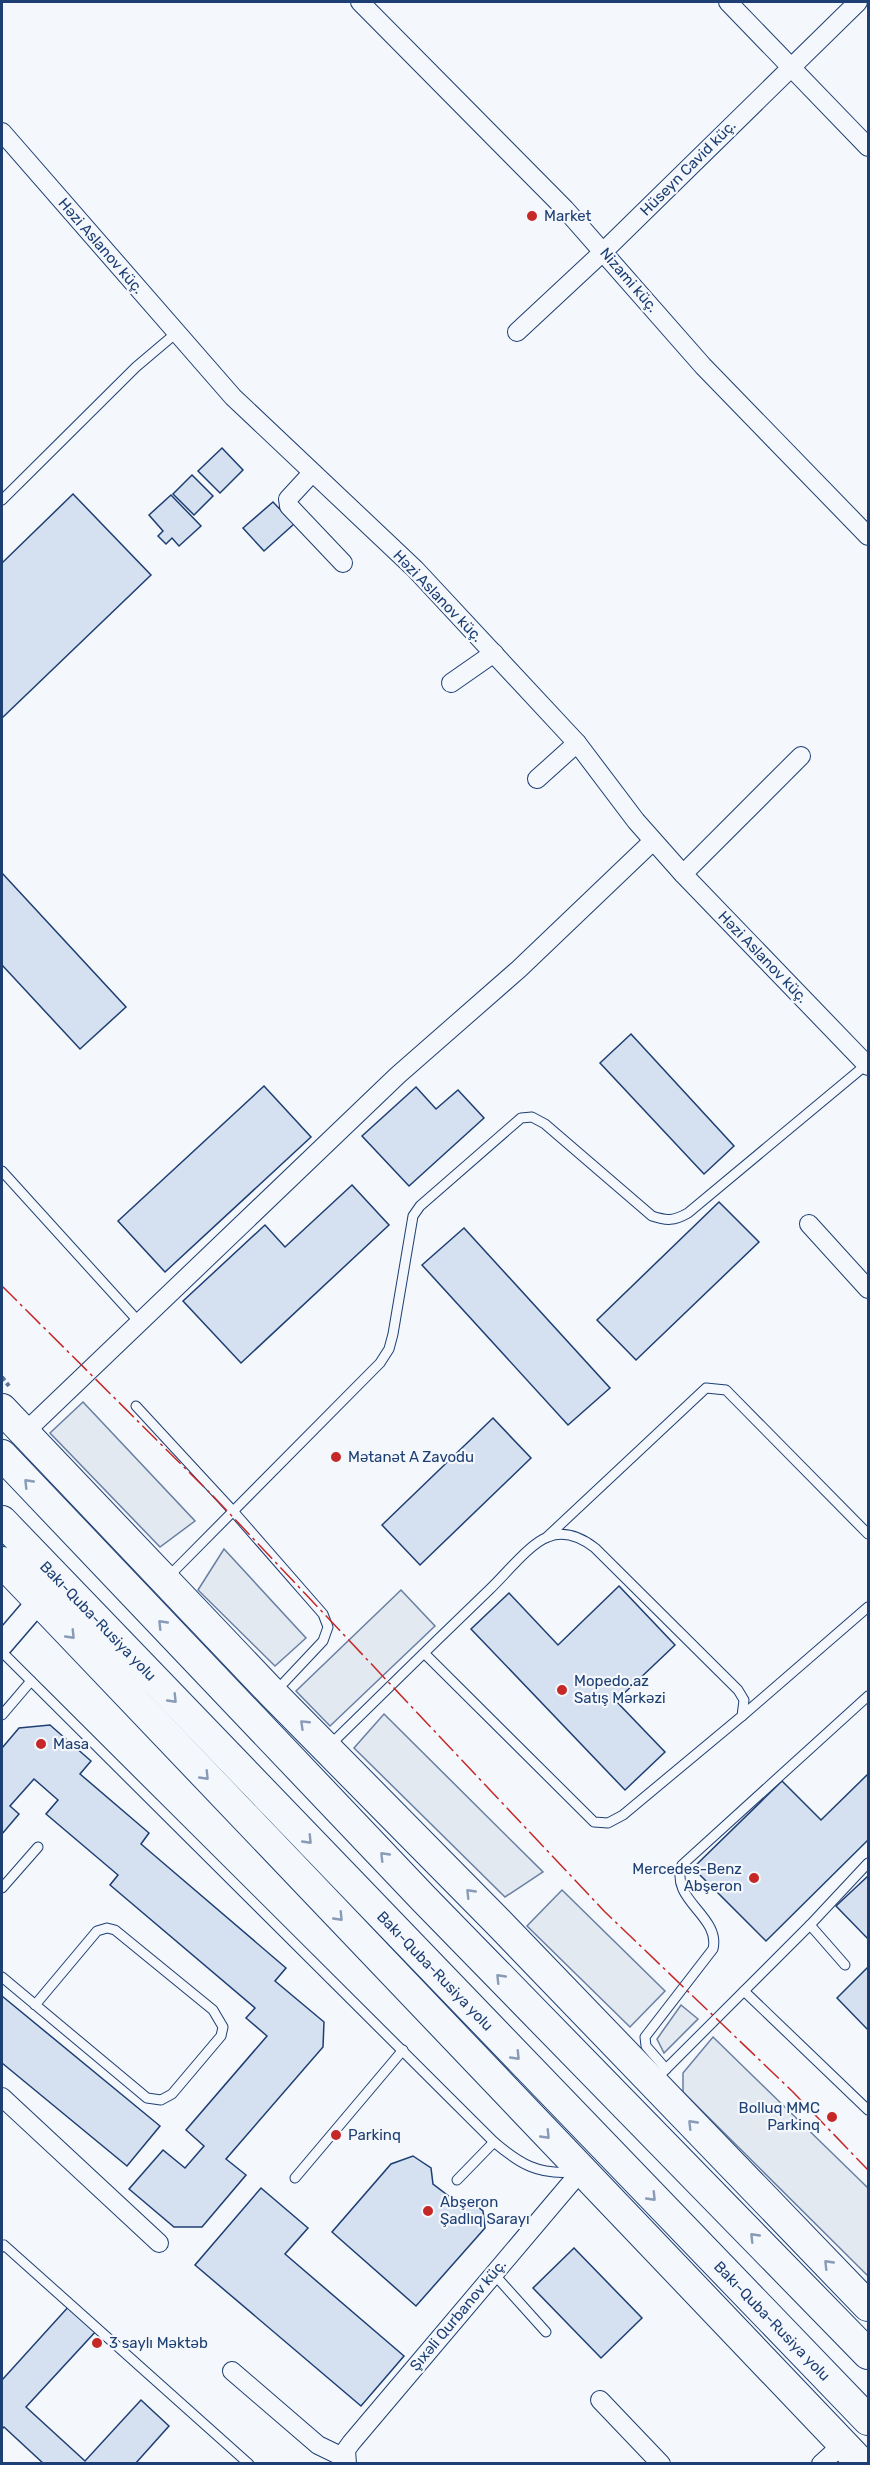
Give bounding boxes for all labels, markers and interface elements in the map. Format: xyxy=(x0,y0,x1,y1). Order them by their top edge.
street label: Hüseyn Cavid küç. xyxy=(636,116,740,220)
street label: Həzi Aslanov küç. xyxy=(54,194,148,298)
place label: Market xyxy=(544,207,592,225)
marker: Market xyxy=(525,209,539,223)
street label: Nizami küç. xyxy=(596,244,662,316)
street label: Həzi Aslanov küç. xyxy=(389,546,487,646)
street label: Həzi Aslanov küç. xyxy=(714,907,812,1007)
place label: Mətanət A Zavodu xyxy=(348,1448,474,1466)
marker: Mətanət A Zavodu xyxy=(329,1450,343,1464)
one-way arrow xyxy=(24,1479,35,1490)
street label: Bakı-Quba-Rusiya yolu xyxy=(36,1557,160,1685)
one-way arrow xyxy=(158,1620,169,1630)
one-way arrow xyxy=(64,1628,75,1638)
place label: Mopedo.az Satış Mərkəzi xyxy=(574,1672,666,1707)
marker: Mopedo.az Satış Mərkəzi xyxy=(555,1683,569,1697)
one-way arrow xyxy=(166,1693,177,1703)
one-way arrow xyxy=(300,1720,310,1731)
place label: Masa xyxy=(53,1735,89,1753)
marker: Masa xyxy=(34,1737,48,1751)
one-way arrow xyxy=(198,1769,209,1780)
one-way arrow xyxy=(301,1833,312,1844)
one-way arrow xyxy=(380,1853,391,1864)
place label: Mercedes-Benz Abşeron xyxy=(632,1860,742,1895)
marker: Mercedes-Benz Abşeron xyxy=(747,1871,761,1885)
one-way arrow xyxy=(466,1889,477,1900)
street label: Bakı-Quba-Rusiya yolu xyxy=(373,1907,497,2035)
one-way arrow xyxy=(332,1910,343,1921)
one-way arrow xyxy=(497,1974,508,1985)
one-way arrow xyxy=(509,2049,520,2060)
place label: Bolluq MMC Parkinq xyxy=(739,2099,820,2134)
marker: Bolluq MMC Parkinq xyxy=(825,2110,839,2124)
one-way arrow xyxy=(688,2121,699,2131)
place label: Parkinq xyxy=(348,2126,401,2144)
marker: Parkinq xyxy=(329,2128,343,2142)
one-way arrow xyxy=(539,2128,550,2139)
one-way arrow xyxy=(644,2189,655,2200)
place label: Abşeron Şadlıq Sarayı xyxy=(440,2193,530,2228)
marker: Abşeron Şadlıq Sarayı xyxy=(421,2204,435,2218)
one-way arrow xyxy=(750,2234,761,2244)
street label: Şıxəli Qurbanov küç. xyxy=(406,2255,510,2375)
street label: Bakı-Quba-Rusiya yolu xyxy=(710,2257,834,2385)
one-way arrow xyxy=(824,2261,835,2272)
place label: 3 saylı Məktəb xyxy=(109,2334,208,2352)
marker: 3 saylı Məktəb xyxy=(90,2336,104,2350)

